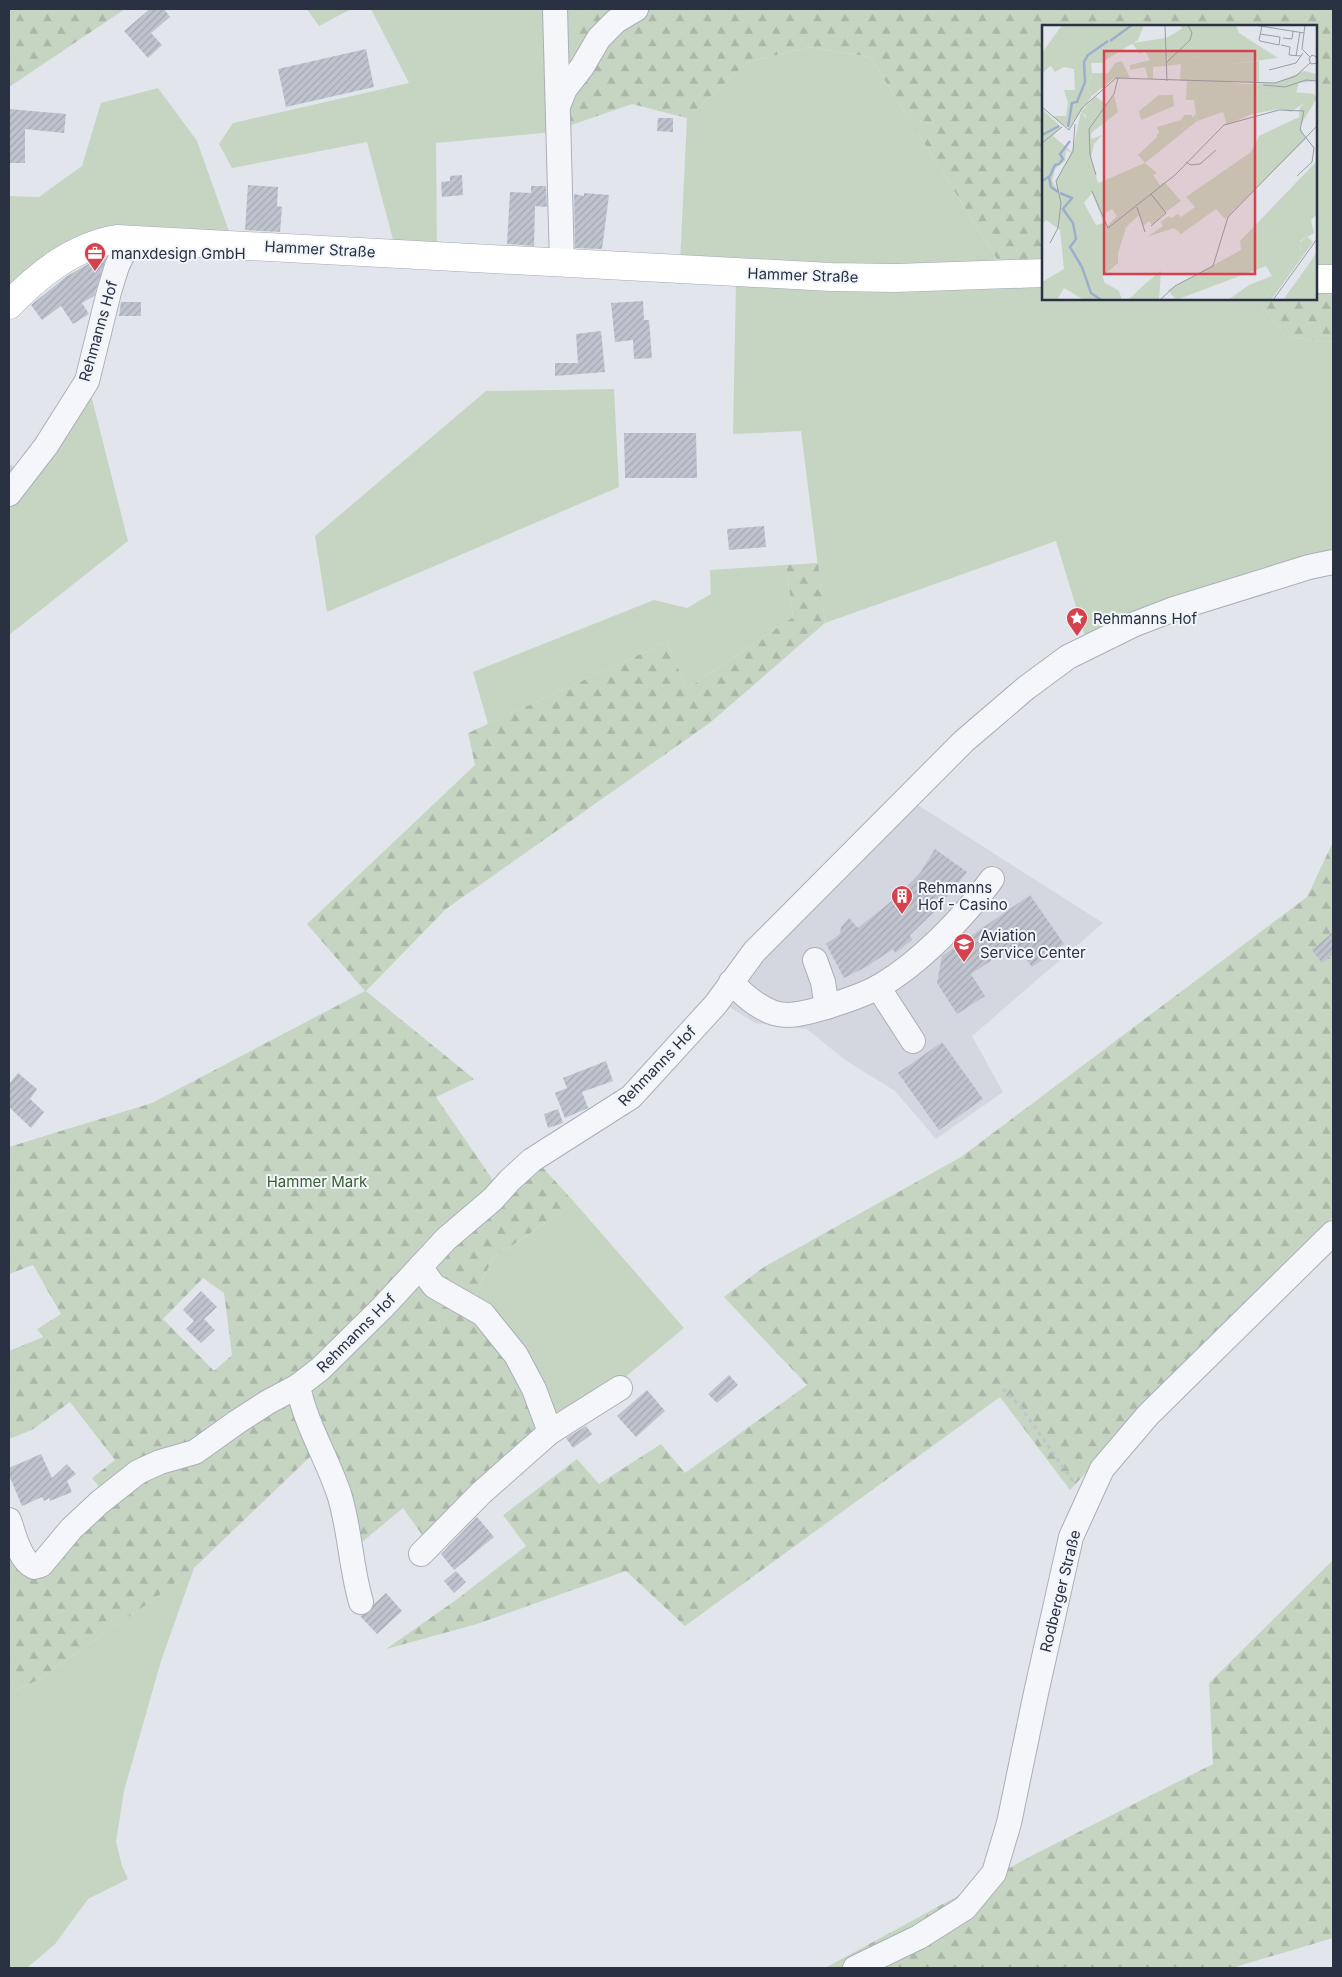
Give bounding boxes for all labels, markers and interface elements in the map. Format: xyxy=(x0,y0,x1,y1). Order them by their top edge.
inset map xyxy=(1042,25,1317,300)
street label: Hammer Straße xyxy=(264,237,376,261)
office icon: manxdesign GmbH xyxy=(83,241,107,272)
place label: manxdesign GmbH xyxy=(111,244,246,263)
street label: Hammer Straße xyxy=(747,264,859,286)
street label: Rehmanns Hof xyxy=(75,278,122,384)
place icon: Rehmanns Hof xyxy=(1065,606,1089,637)
place label: Rehmanns Hof xyxy=(1093,609,1198,628)
place label: Rehmanns Hof - Casino xyxy=(918,878,1008,914)
building icon: Rehmanns Hof - Casino xyxy=(890,884,914,915)
place label: Aviation Service Center xyxy=(980,926,1086,962)
school or university icon: Aviation Service Center xyxy=(952,932,976,963)
street label: Rehmanns Hof xyxy=(614,1022,700,1110)
park label: Hammer Mark xyxy=(267,1172,368,1191)
street label: Rehmanns Hof xyxy=(312,1289,400,1377)
street label: Rodberger Straße xyxy=(1036,1528,1084,1654)

